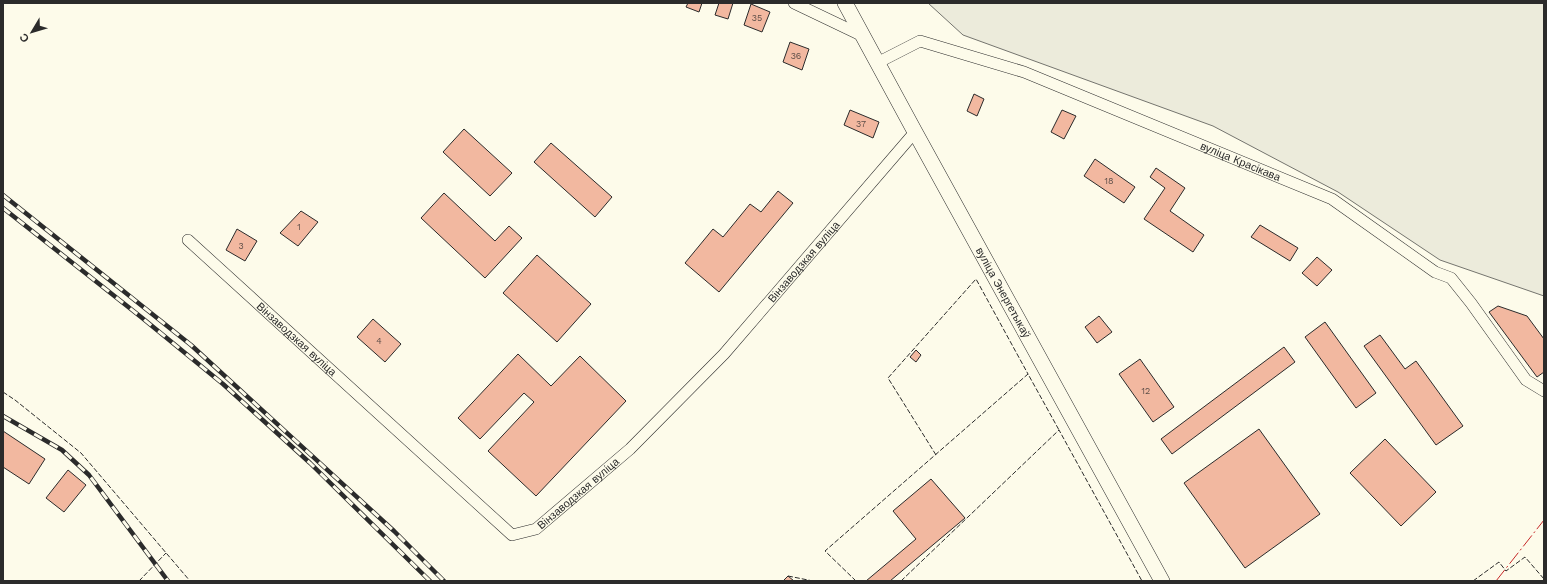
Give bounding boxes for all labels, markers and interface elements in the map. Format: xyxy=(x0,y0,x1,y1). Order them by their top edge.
north arrow xyxy=(12,12,52,52)
house number: 35 xyxy=(752,13,762,23)
text: С xyxy=(17,31,32,45)
house number: 36 xyxy=(791,51,801,61)
house number: 37 xyxy=(856,119,866,129)
street label: вуліца Красікава xyxy=(1198,139,1283,184)
house number: 18 xyxy=(1104,176,1114,186)
street label: Вінзаводзкая вуліца xyxy=(765,217,843,305)
house number: 1 xyxy=(297,222,301,232)
house number: 3 xyxy=(238,241,244,251)
street label: вуліца Энергетыкаў xyxy=(973,245,1034,341)
street label: Вінзаводзкая вуліца xyxy=(254,299,340,379)
house number: 4 xyxy=(376,336,382,346)
house number: 12 xyxy=(1142,386,1150,396)
street label: Вінзаводзкая вуліца xyxy=(534,454,622,532)

